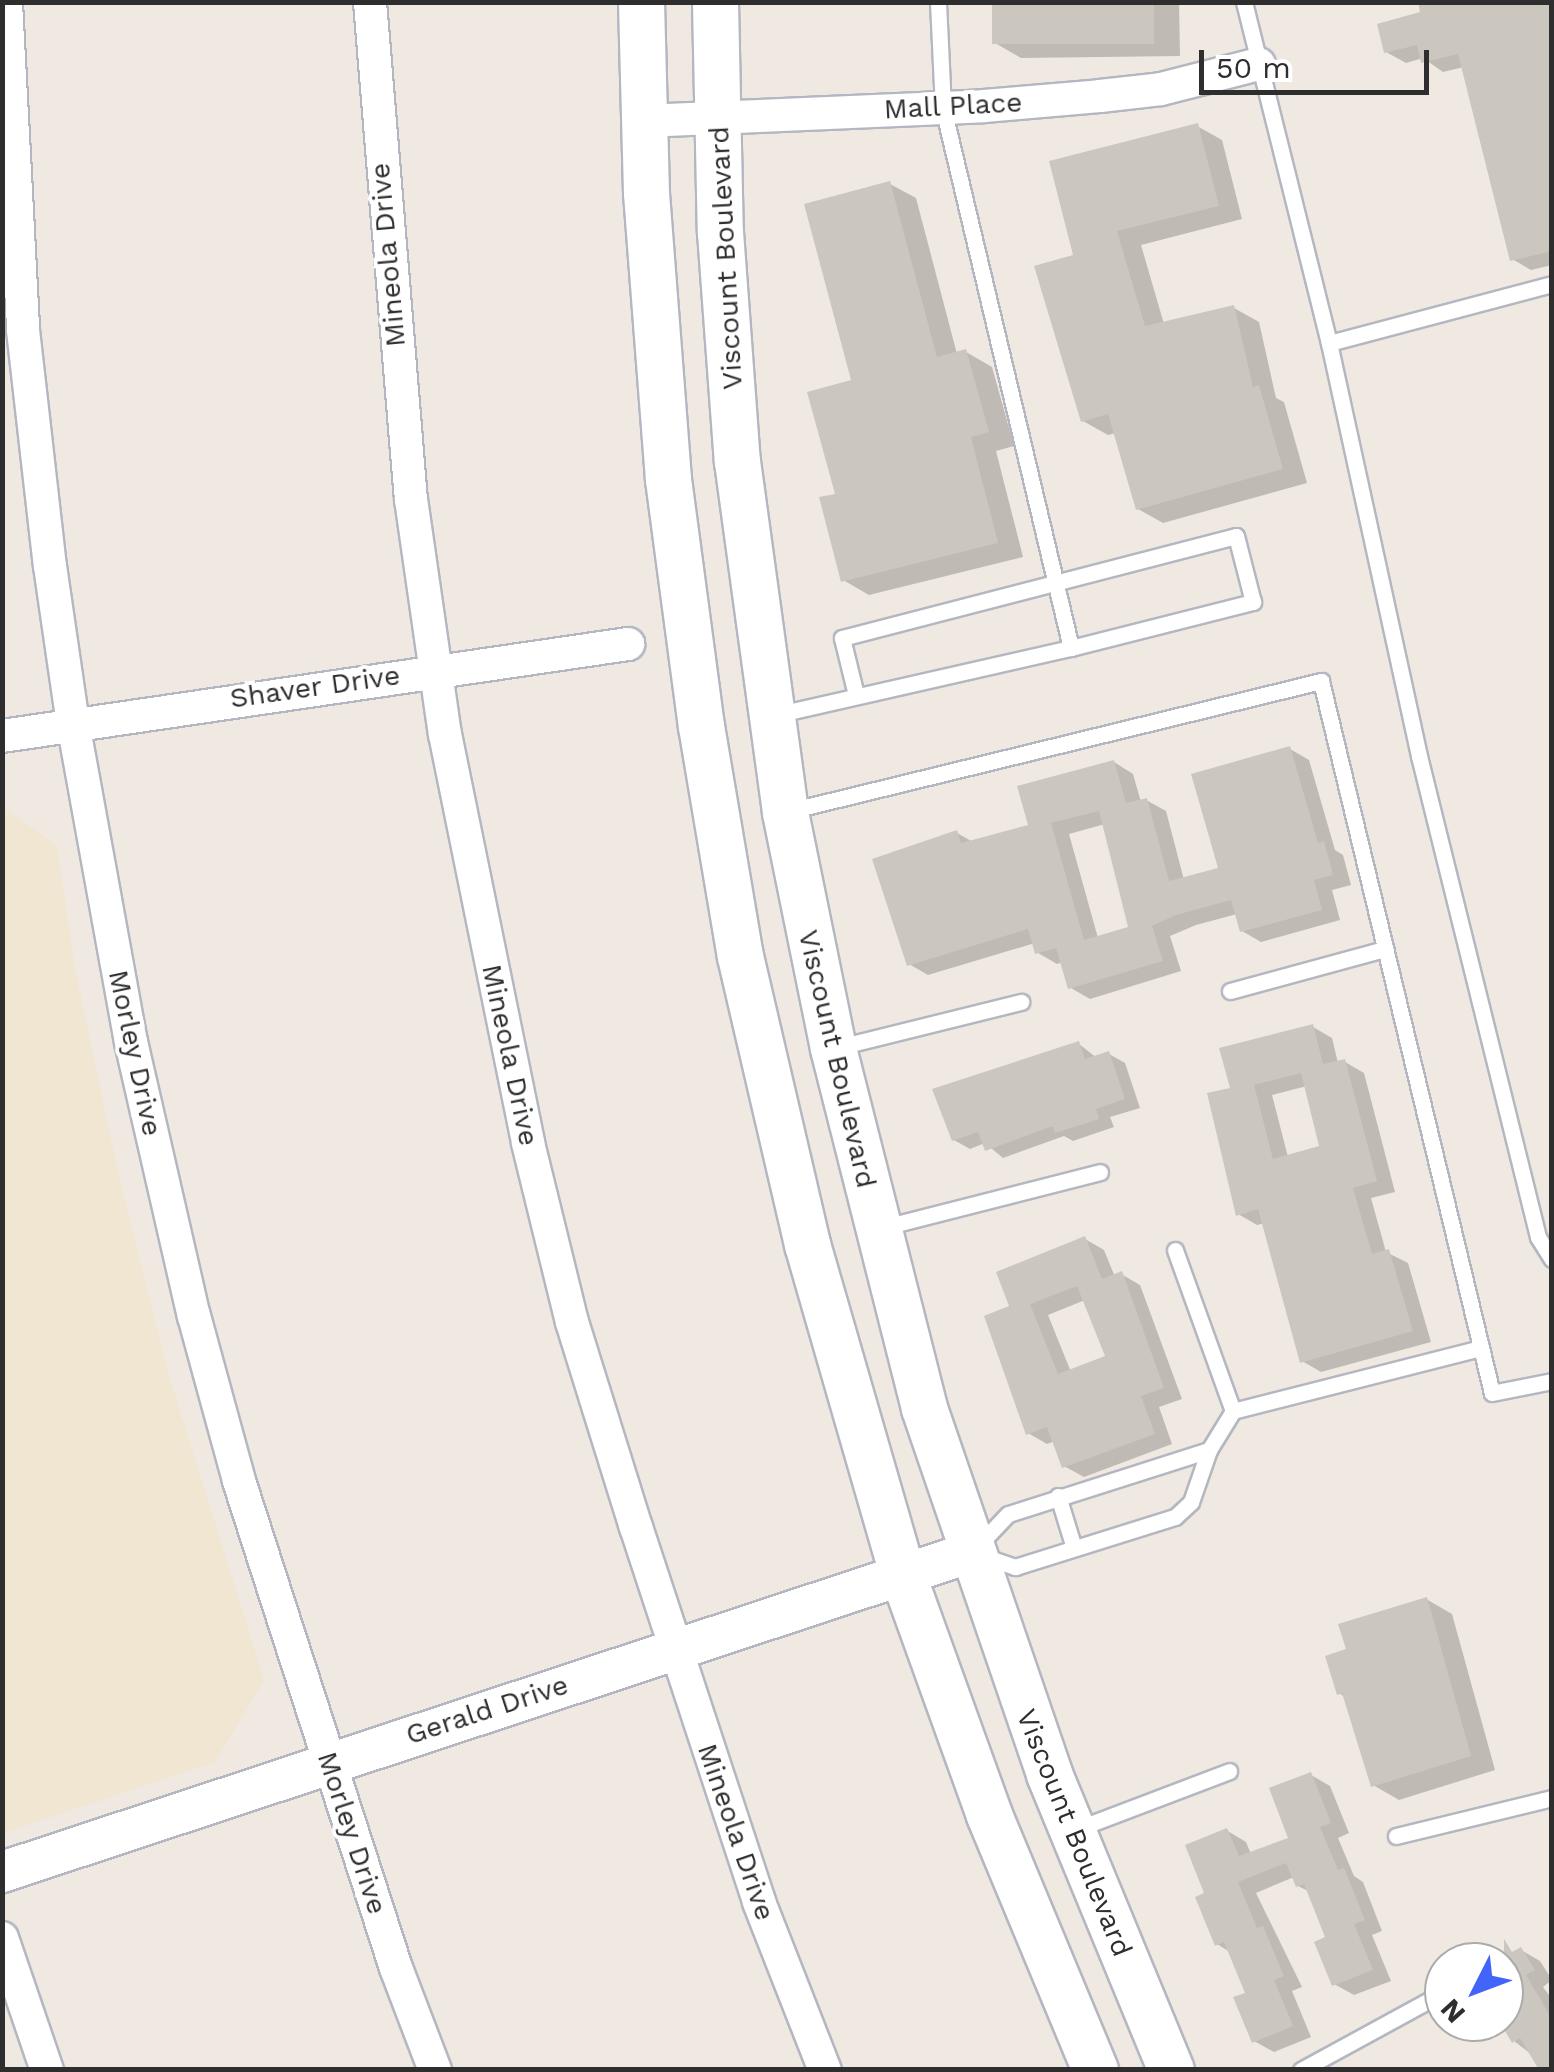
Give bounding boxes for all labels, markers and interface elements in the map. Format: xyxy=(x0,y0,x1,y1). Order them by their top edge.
scale bar xyxy=(1204,30,1434,92)
text: 50 m xyxy=(1216,50,1291,85)
street label: Mall Place xyxy=(882,86,1024,126)
street label: Viscount Boulevard xyxy=(702,125,750,391)
street label: Mineola Drive xyxy=(363,161,413,349)
street label: Shaver Drive xyxy=(228,658,402,716)
street label: Viscount Boulevard xyxy=(791,927,883,1191)
street label: Mineola Drive xyxy=(474,961,546,1149)
street label: Morley Drive xyxy=(101,967,169,1139)
street label: Gerald Drive xyxy=(402,1668,572,1752)
street label: Viscount Boulevard xyxy=(1009,1704,1139,1962)
street label: Mineola Drive xyxy=(690,1739,782,1925)
street label: Morley Drive xyxy=(310,1747,394,1919)
north arrow xyxy=(1424,1942,1524,2042)
text: N xyxy=(1434,1992,1472,2030)

